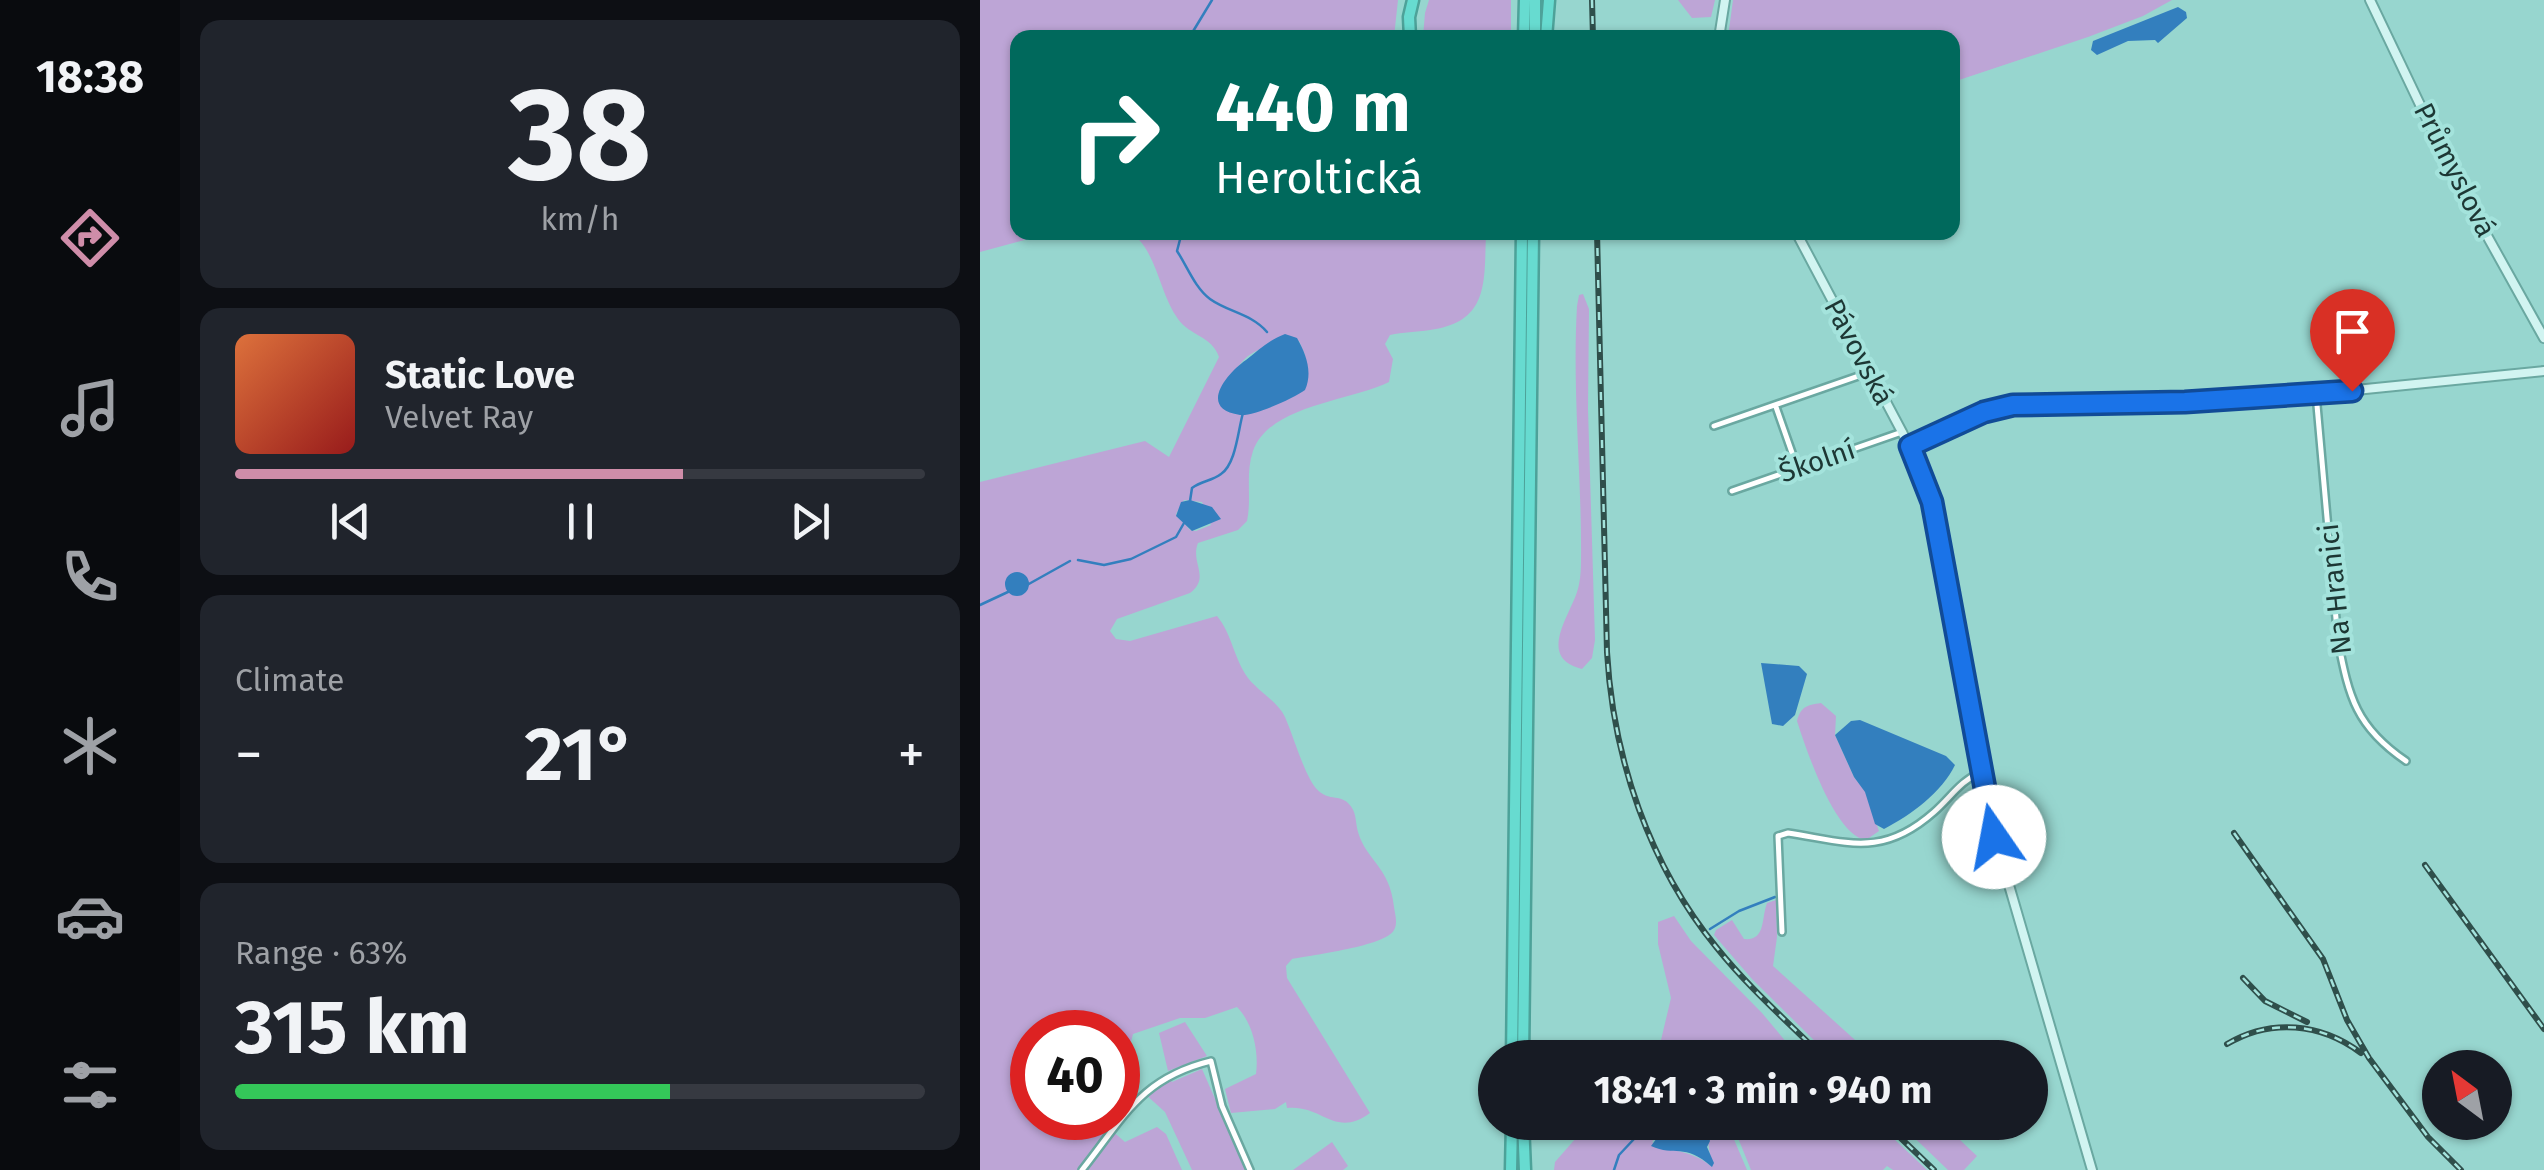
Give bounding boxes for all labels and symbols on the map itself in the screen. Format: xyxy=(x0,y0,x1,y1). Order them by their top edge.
street label: Průmyslová xyxy=(2407,97,2503,243)
pin xyxy=(2310,289,2395,392)
street label: Pávovská xyxy=(1817,293,1901,411)
street label: Školní xyxy=(1775,433,1859,489)
street label: Na Hranici xyxy=(2312,522,2358,656)
position arrow xyxy=(1942,785,2046,889)
speed limit sign: 40 xyxy=(1010,1010,1140,1140)
north arrow xyxy=(2422,1050,2512,1140)

